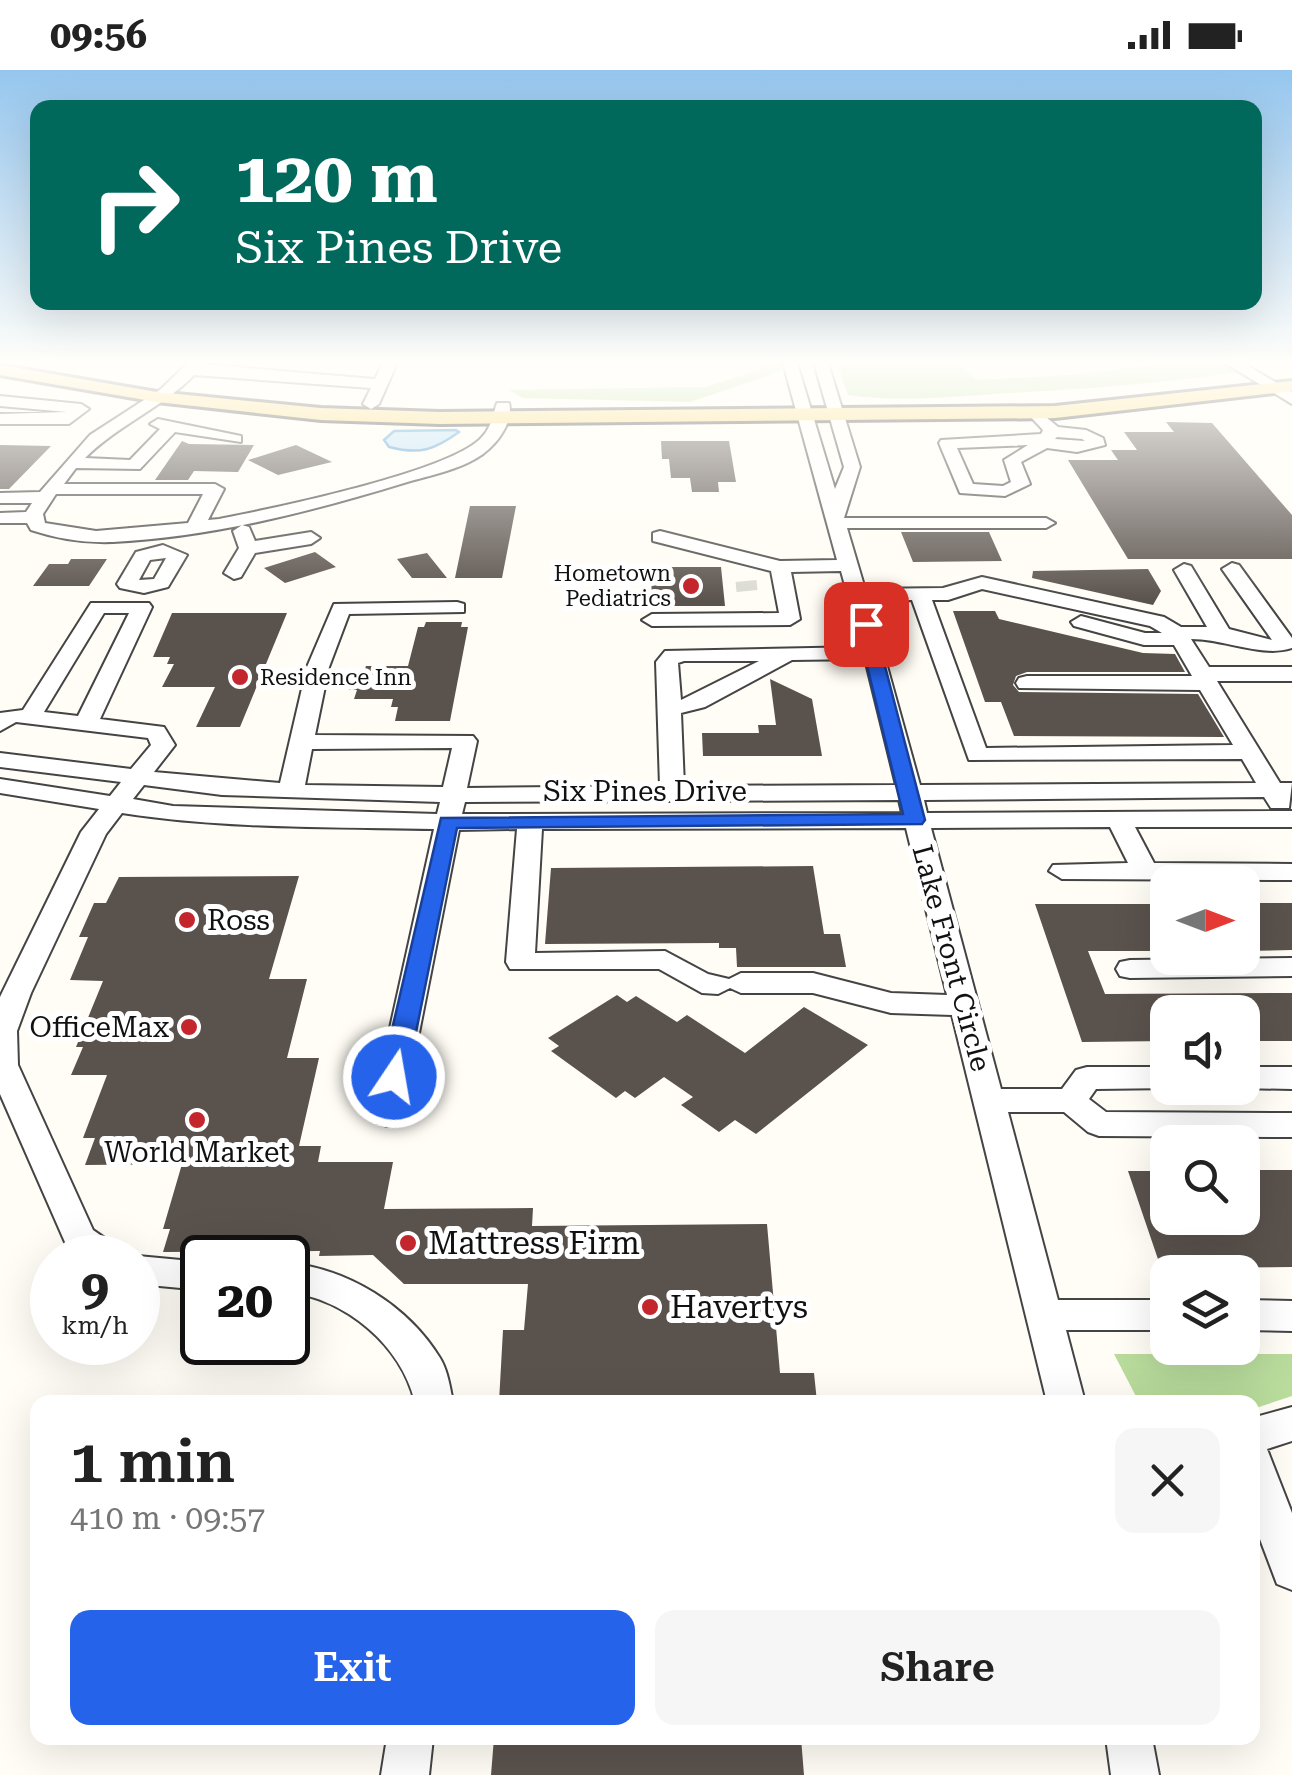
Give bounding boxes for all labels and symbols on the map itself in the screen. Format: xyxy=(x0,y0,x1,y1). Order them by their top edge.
place label: Hometown Pediatrics xyxy=(554,561,671,611)
marker: Hometown Pediatrics xyxy=(680,575,702,597)
pin xyxy=(824,582,909,667)
place label: Residence Inn xyxy=(260,665,411,690)
marker: Residence Inn xyxy=(229,666,251,688)
street label: Six Pines Drive xyxy=(543,775,747,808)
street label: Lake Front Circle xyxy=(905,841,998,1075)
north arrow xyxy=(1150,865,1260,975)
place label: Ross xyxy=(207,904,270,937)
marker: Ross xyxy=(176,909,198,931)
place label: OfficeMax xyxy=(30,1011,169,1044)
marker: OfficeMax xyxy=(178,1016,200,1038)
position arrow xyxy=(342,1025,446,1129)
marker: World Market xyxy=(186,1109,208,1131)
place label: World Market xyxy=(104,1136,290,1169)
place label: Mattress Firm xyxy=(428,1224,640,1262)
marker: Mattress Firm xyxy=(397,1232,419,1254)
speed limit sign: 20 xyxy=(180,1235,310,1365)
place label: Havertys xyxy=(670,1288,808,1326)
marker: Havertys xyxy=(639,1296,661,1318)

